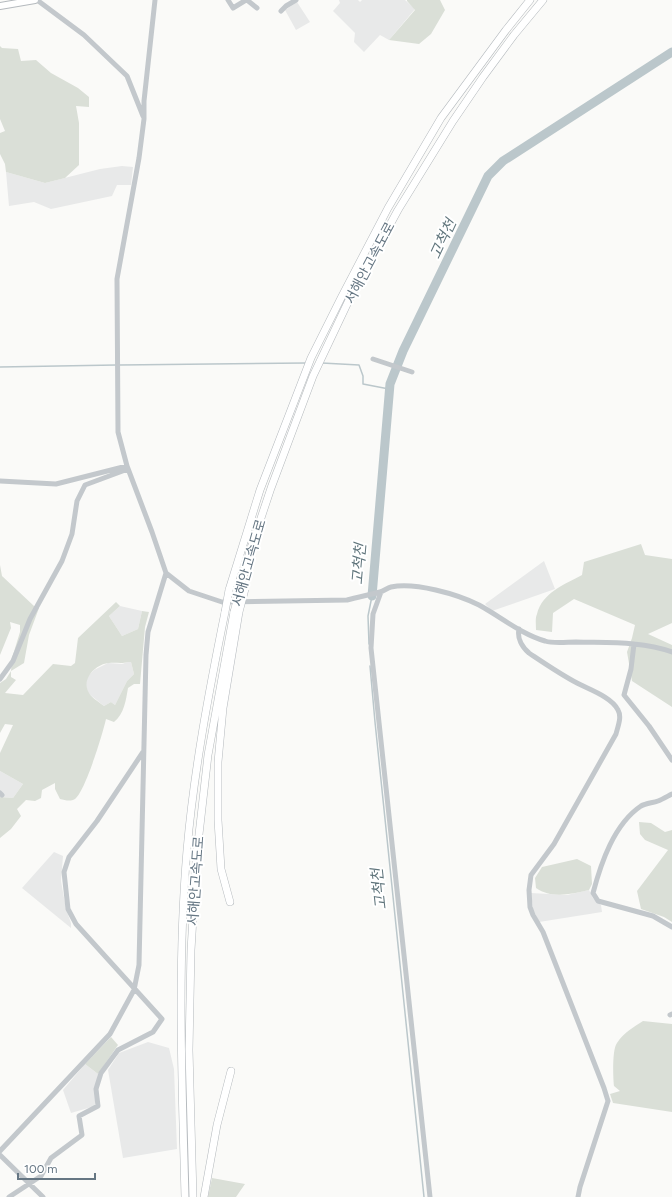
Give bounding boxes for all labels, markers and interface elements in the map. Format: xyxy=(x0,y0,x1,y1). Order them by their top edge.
water label: 고척천 xyxy=(426,214,461,262)
street label: 서해안고속도로 xyxy=(341,219,399,307)
street label: 서해안고속도로 xyxy=(228,517,270,609)
water label: 고척천 xyxy=(348,540,370,585)
street label: 서해안고속도로 xyxy=(184,835,208,927)
water label: 고척천 xyxy=(368,865,390,911)
scale bar xyxy=(18,1155,95,1181)
text: 100 m xyxy=(24,1162,58,1176)

